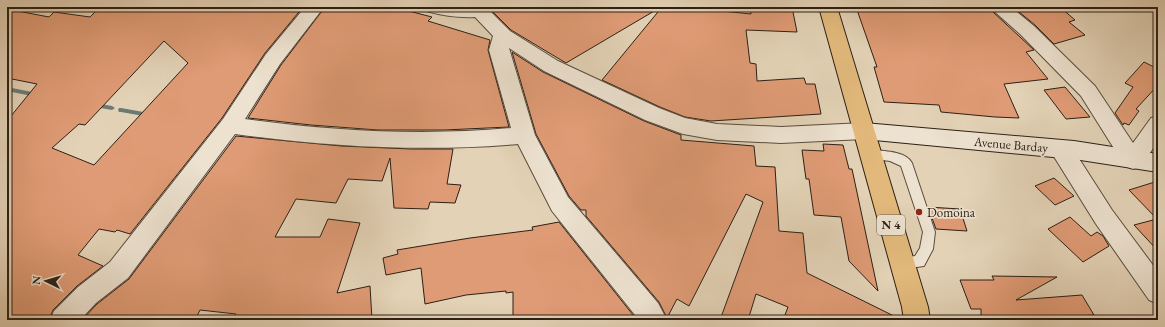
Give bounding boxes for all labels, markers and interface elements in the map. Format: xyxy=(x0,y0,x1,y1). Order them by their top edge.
street label: Avenue Barday xyxy=(972,133,1049,156)
place label: Domoina xyxy=(927,204,976,221)
marker: Domoina xyxy=(914,207,924,217)
road number: N 4 xyxy=(877,215,905,235)
north arrow xyxy=(26,261,66,301)
text: N xyxy=(29,275,43,285)

